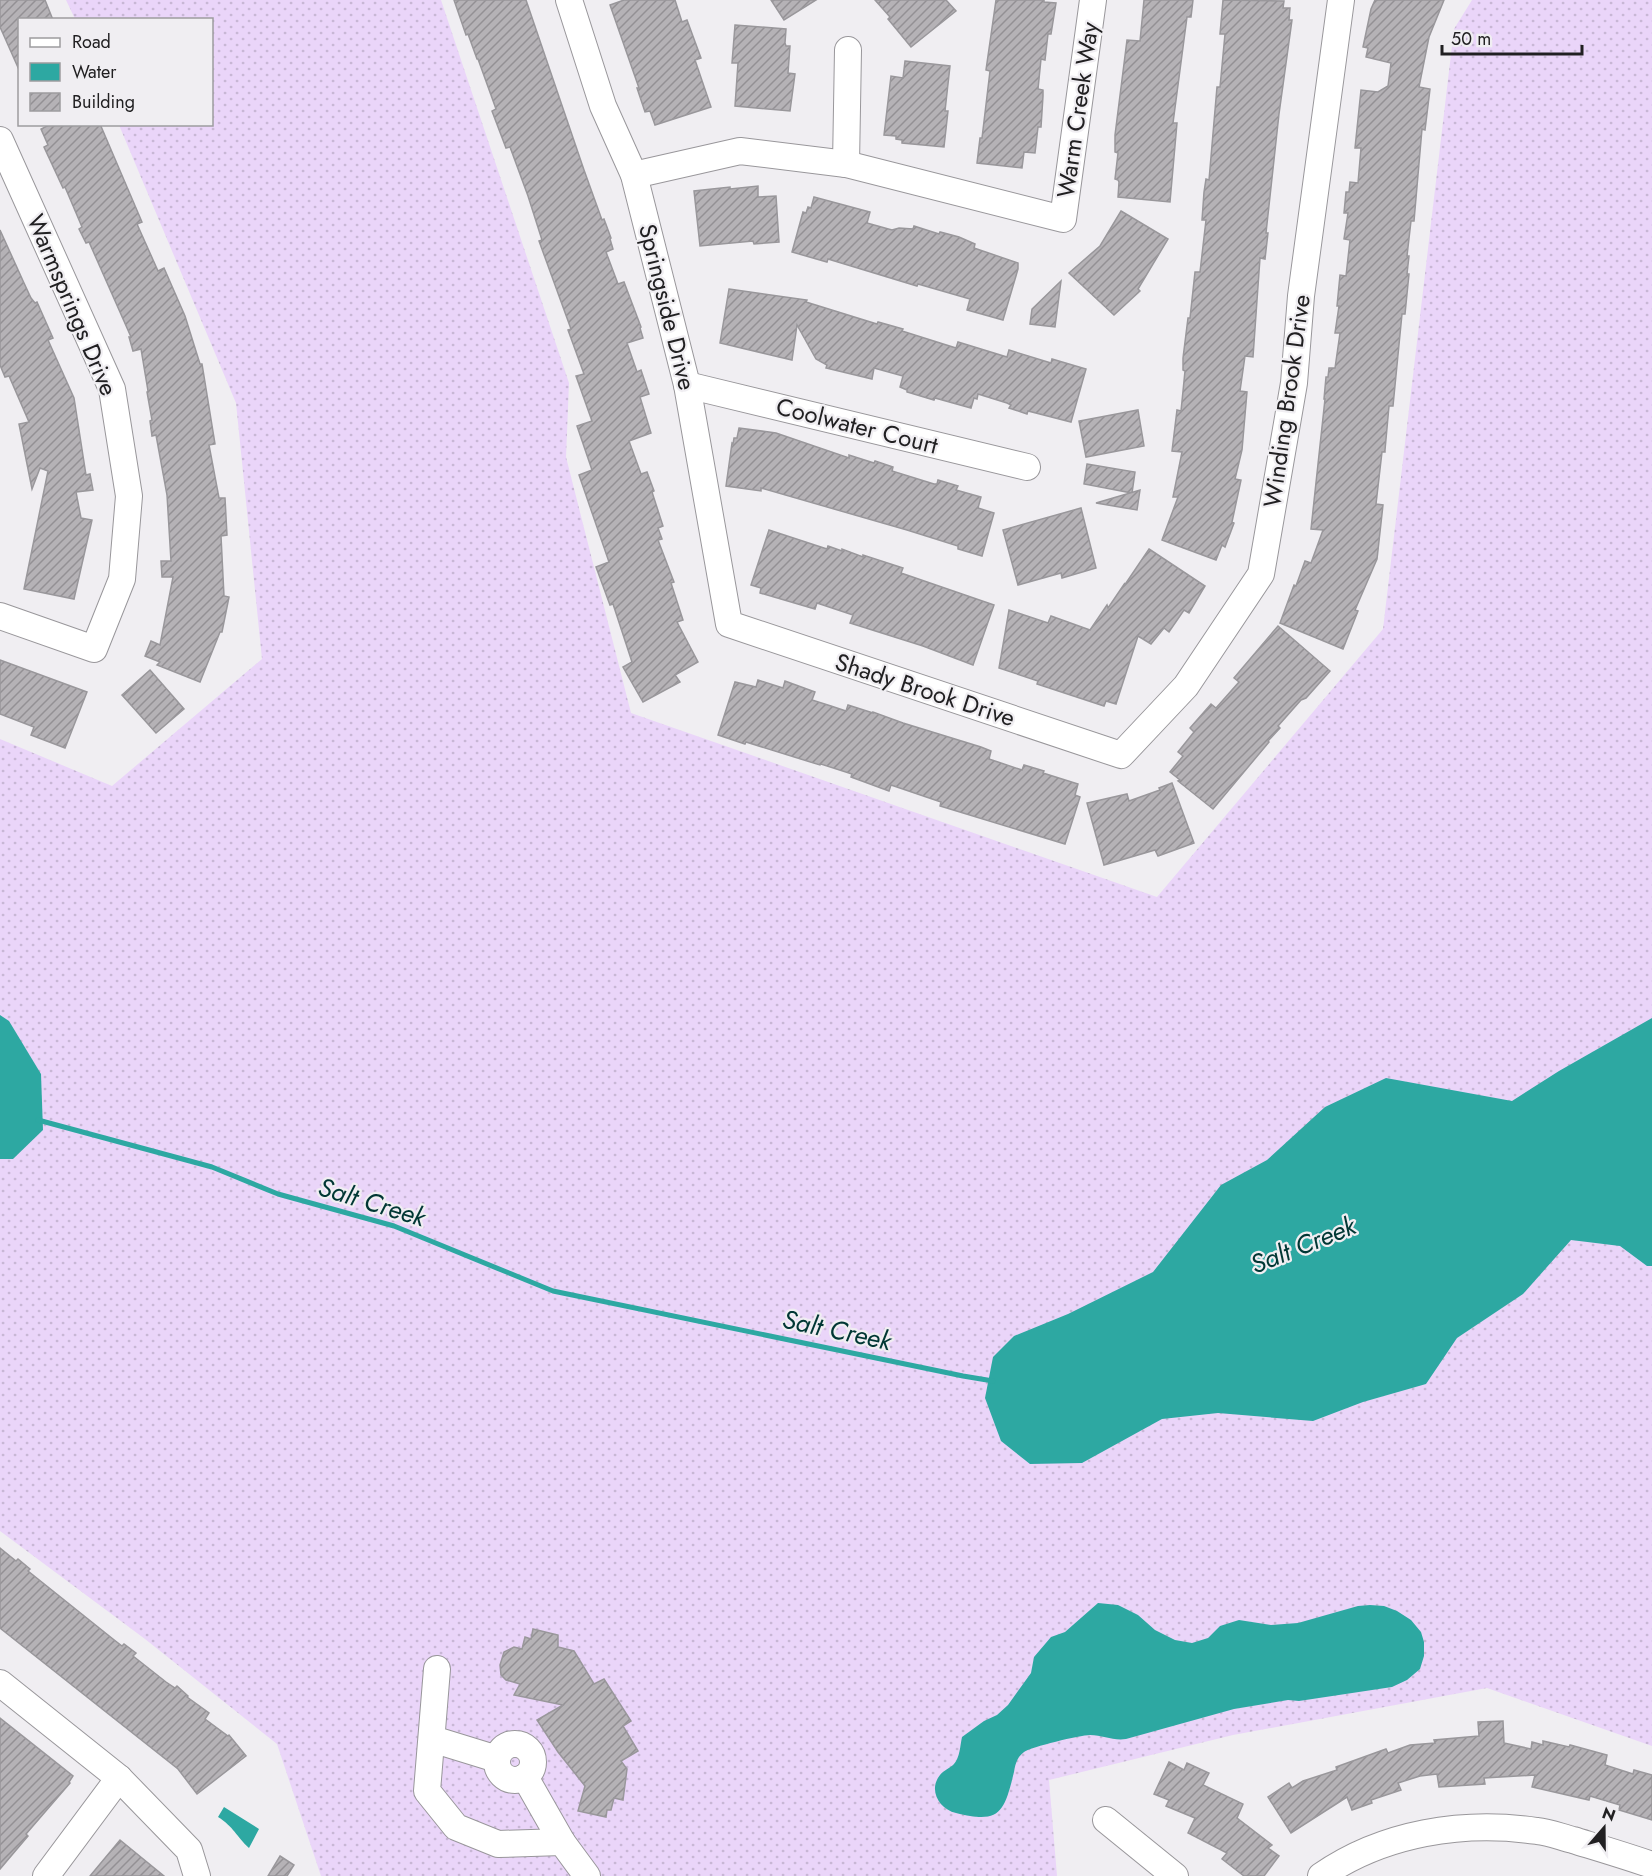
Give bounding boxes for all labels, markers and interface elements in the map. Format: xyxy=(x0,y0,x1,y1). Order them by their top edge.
legend xyxy=(18,18,213,126)
scale bar xyxy=(1442,18,1582,56)
street label: Warm Creek Way xyxy=(1048,19,1107,200)
text: 50 m xyxy=(1451,26,1491,52)
text: Road xyxy=(72,29,111,55)
text: Water xyxy=(72,59,117,85)
text: Building xyxy=(72,89,135,115)
street label: Warmsprings Drive xyxy=(18,209,127,401)
street label: Springside Drive xyxy=(630,220,705,394)
street label: Winding Brook Drive xyxy=(1254,292,1319,510)
street label: Coolwater Court xyxy=(772,388,942,463)
street label: Shady Brook Drive xyxy=(831,644,1020,735)
water label: Salt Creek xyxy=(314,1168,432,1237)
water label: Salt Creek xyxy=(1245,1206,1363,1283)
water label: Salt Creek xyxy=(779,1300,897,1360)
north arrow xyxy=(1574,1798,1634,1858)
text: N xyxy=(1599,1801,1619,1827)

